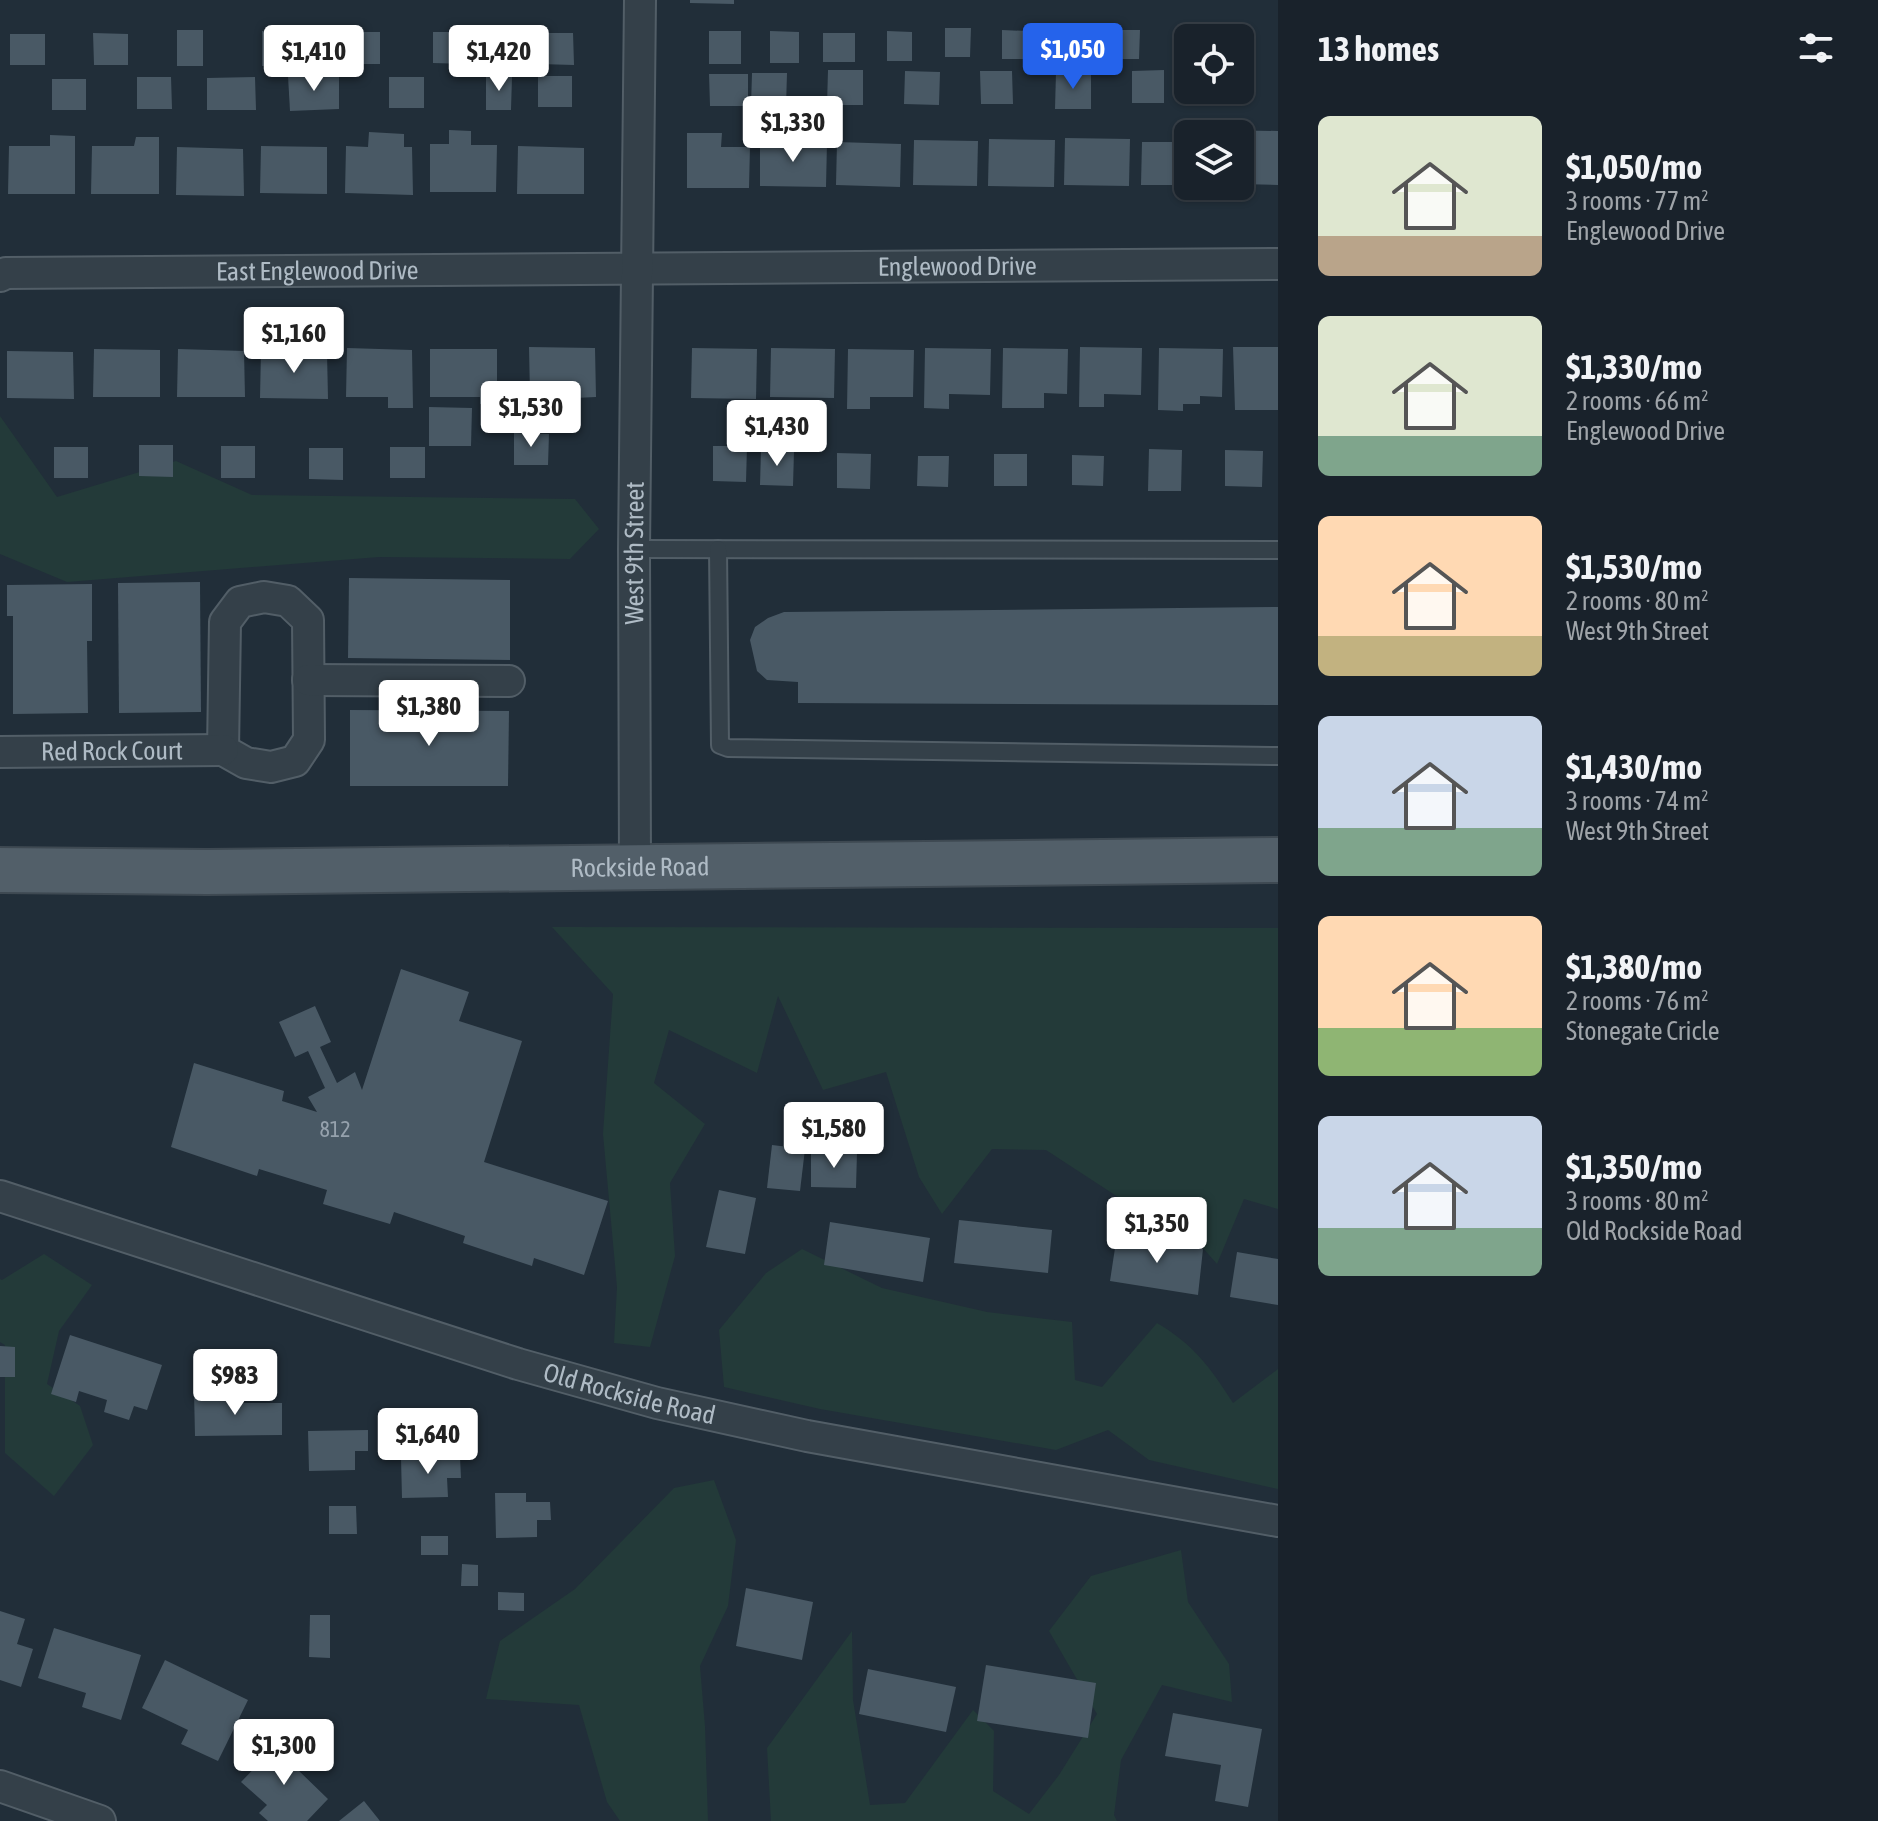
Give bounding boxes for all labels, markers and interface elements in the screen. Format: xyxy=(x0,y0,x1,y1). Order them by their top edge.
pin: $1,050 xyxy=(1008,23,1138,91)
map controls xyxy=(1174,24,1254,200)
button: locate xyxy=(1174,24,1254,104)
pin: $1,410 xyxy=(249,25,379,93)
pin: $1,420 xyxy=(434,25,564,93)
icon: filters xyxy=(1794,26,1838,70)
text: 13 homes xyxy=(1318,29,1439,68)
text: $1,050 xyxy=(1041,34,1105,64)
text: $1,410 xyxy=(282,36,346,66)
text: $1,420 xyxy=(467,36,531,66)
pin: $1,330 xyxy=(728,96,858,164)
text: $1,330 xyxy=(761,107,825,137)
button: layers xyxy=(1174,120,1254,200)
text: $1,050/mo xyxy=(1566,147,1702,186)
icon: home xyxy=(1382,148,1478,244)
text: 3 rooms · 77 m² xyxy=(1566,186,1708,216)
text: Englewood Drive xyxy=(1566,216,1725,246)
street label: Englewood Drive xyxy=(878,251,1037,282)
street label: East Englewood Drive xyxy=(216,255,419,287)
pin: $1,160 xyxy=(229,307,359,375)
text: $1,160 xyxy=(262,318,326,348)
text: $1,330/mo xyxy=(1566,347,1702,386)
icon: home xyxy=(1382,348,1478,444)
pin: $1,530 xyxy=(466,381,596,449)
text: 2 rooms · 66 m² xyxy=(1566,386,1708,416)
text: $1,530 xyxy=(499,392,563,422)
pin: $1,430 xyxy=(712,400,842,468)
text: $1,430 xyxy=(745,411,809,441)
text: Englewood Drive xyxy=(1566,416,1725,446)
street label: West 9th Street xyxy=(619,481,650,625)
text: $1,530/mo xyxy=(1566,547,1702,586)
icon: home xyxy=(1382,548,1478,644)
text: 2 rooms · 80 m² xyxy=(1566,586,1708,616)
text: West 9th Street xyxy=(1566,616,1709,646)
pin: $1,380 xyxy=(364,680,494,748)
text: $1,380 xyxy=(397,691,461,721)
street label: Red Rock Court xyxy=(41,735,183,767)
text: $1,430/mo xyxy=(1566,747,1702,786)
icon: home xyxy=(1382,748,1478,844)
text: 3 rooms · 74 m² xyxy=(1566,786,1708,816)
text: West 9th Street xyxy=(1566,816,1709,846)
street label: Rockside Road xyxy=(570,851,710,883)
text: $1,380/mo xyxy=(1566,947,1702,986)
icon: home xyxy=(1382,948,1478,1044)
text: 2 rooms · 76 m² xyxy=(1566,986,1708,1016)
text: Stonegate Cricle xyxy=(1566,1016,1720,1046)
pin: $1,580 xyxy=(769,1102,899,1170)
text: $1,580 xyxy=(802,1113,866,1143)
house number: 812 xyxy=(319,1116,351,1142)
text: $1,350/mo xyxy=(1566,1147,1702,1186)
icon: home xyxy=(1382,1148,1478,1244)
text: 3 rooms · 80 m² xyxy=(1566,1186,1708,1216)
pin: $1,350 xyxy=(1092,1197,1222,1265)
text: $1,350 xyxy=(1125,1208,1189,1238)
text: Old Rockside Road xyxy=(1566,1216,1742,1246)
pin: $983 xyxy=(188,1349,282,1417)
street label: Old Rockside Road xyxy=(540,1357,718,1430)
text: $983 xyxy=(211,1360,259,1390)
pin: $1,640 xyxy=(363,1408,493,1476)
text: $1,640 xyxy=(396,1419,460,1449)
pin: $1,300 xyxy=(219,1719,349,1787)
text: $1,300 xyxy=(252,1730,316,1760)

